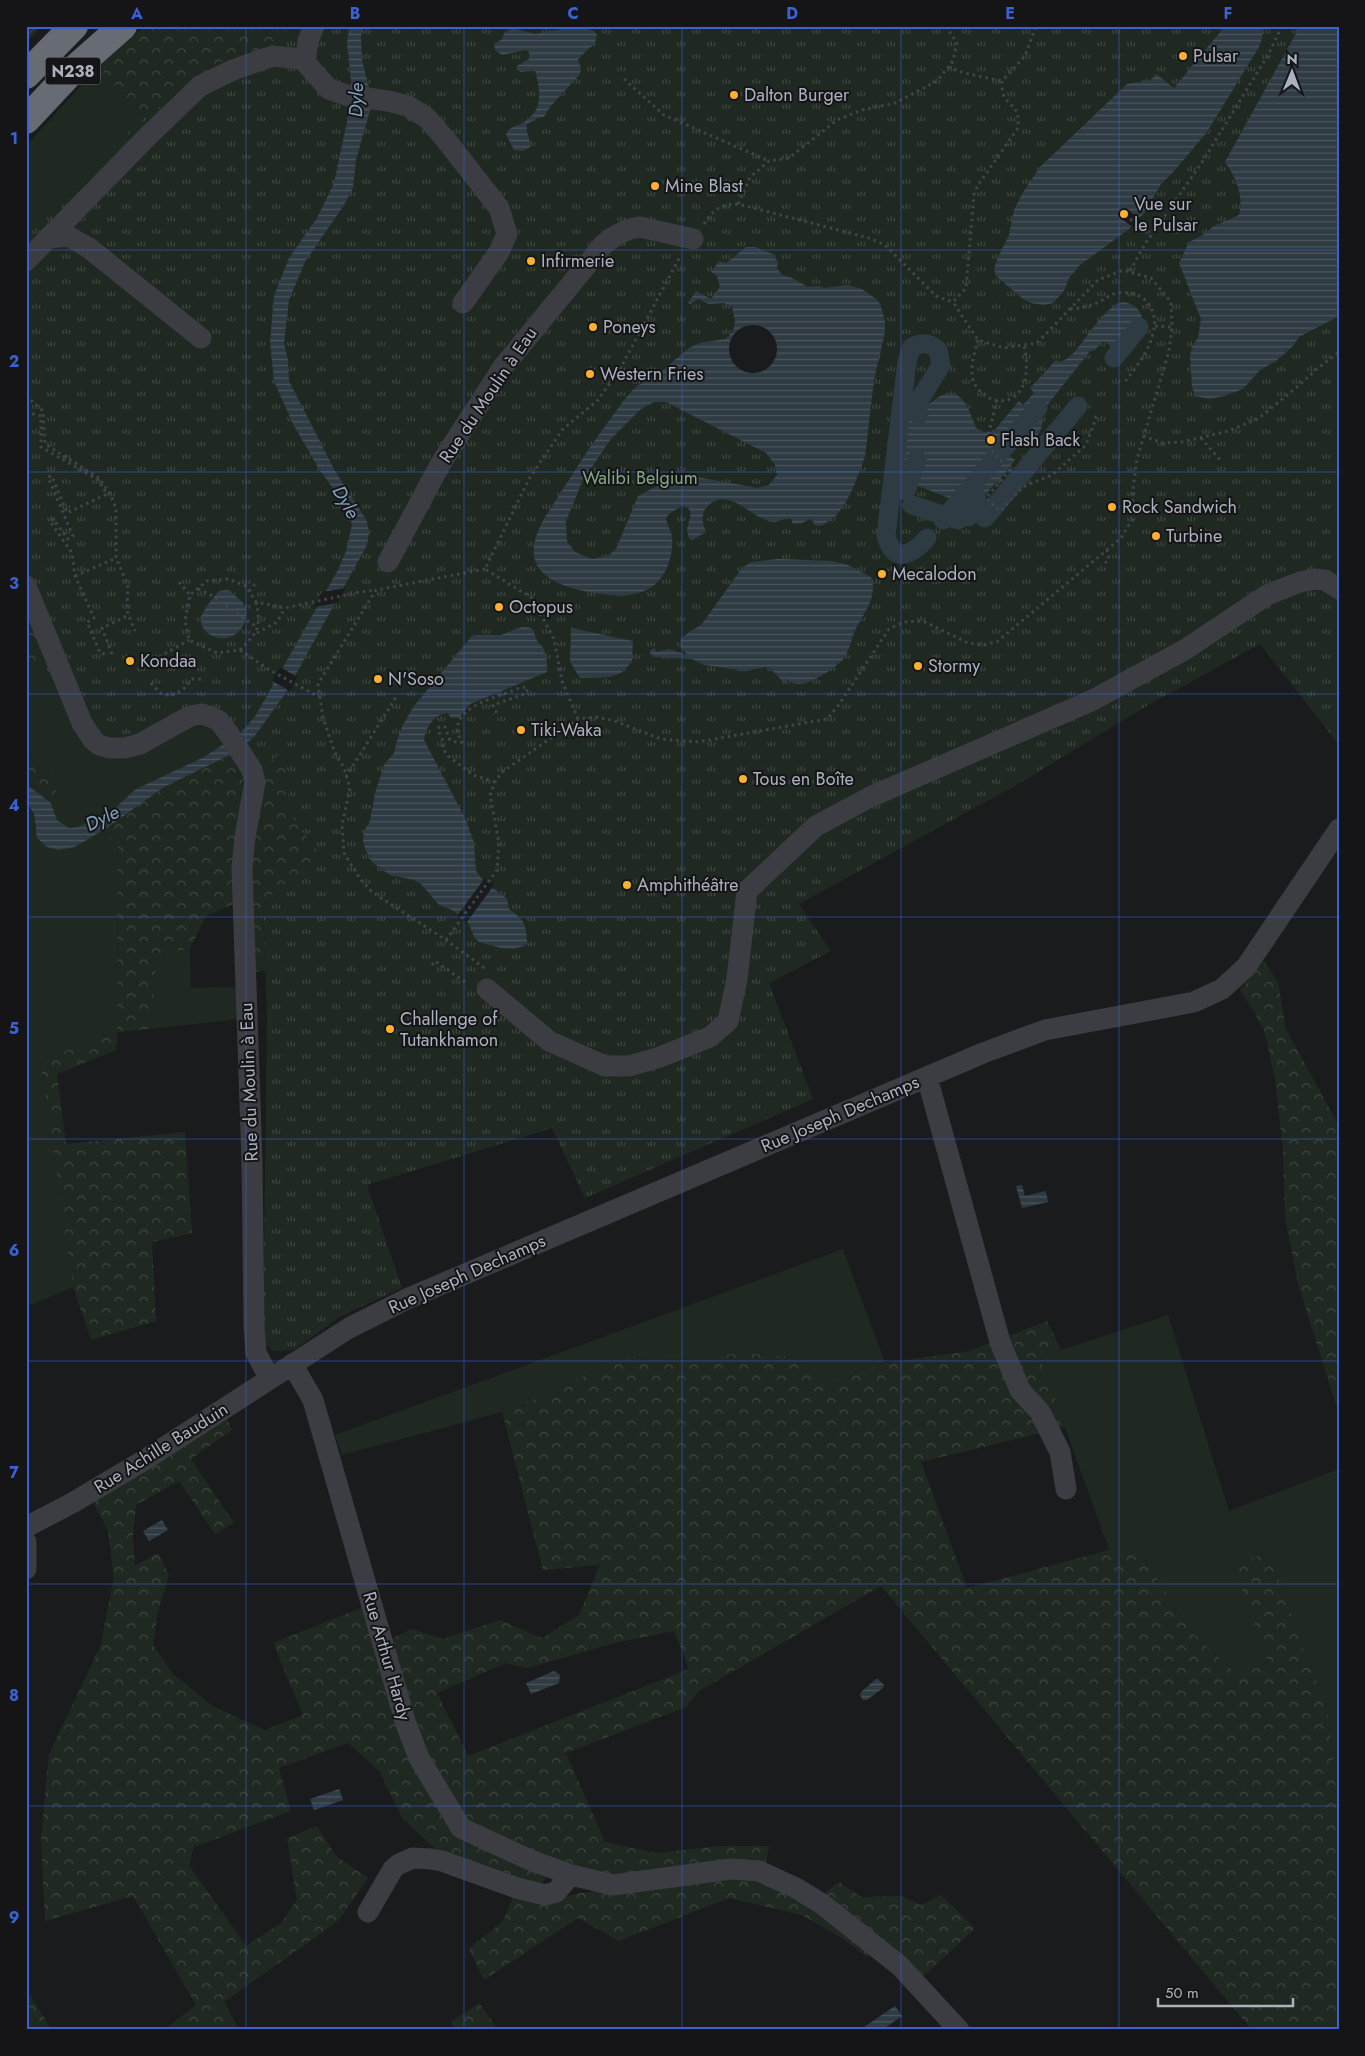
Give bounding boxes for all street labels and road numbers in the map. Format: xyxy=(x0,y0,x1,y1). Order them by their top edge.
road number: N238 xyxy=(46,58,100,84)
street label: Rue du Moulin à Eau xyxy=(433,322,543,468)
street label: Rue du Moulin à Eau xyxy=(233,1002,265,1162)
street label: Rue Joseph Dechamps xyxy=(757,1069,923,1159)
street label: Rue Joseph Dechamps xyxy=(384,1228,550,1320)
street label: Rue Achille Bauduin xyxy=(89,1396,233,1500)
street label: Rue Arthur Hardy xyxy=(356,1589,418,1724)

